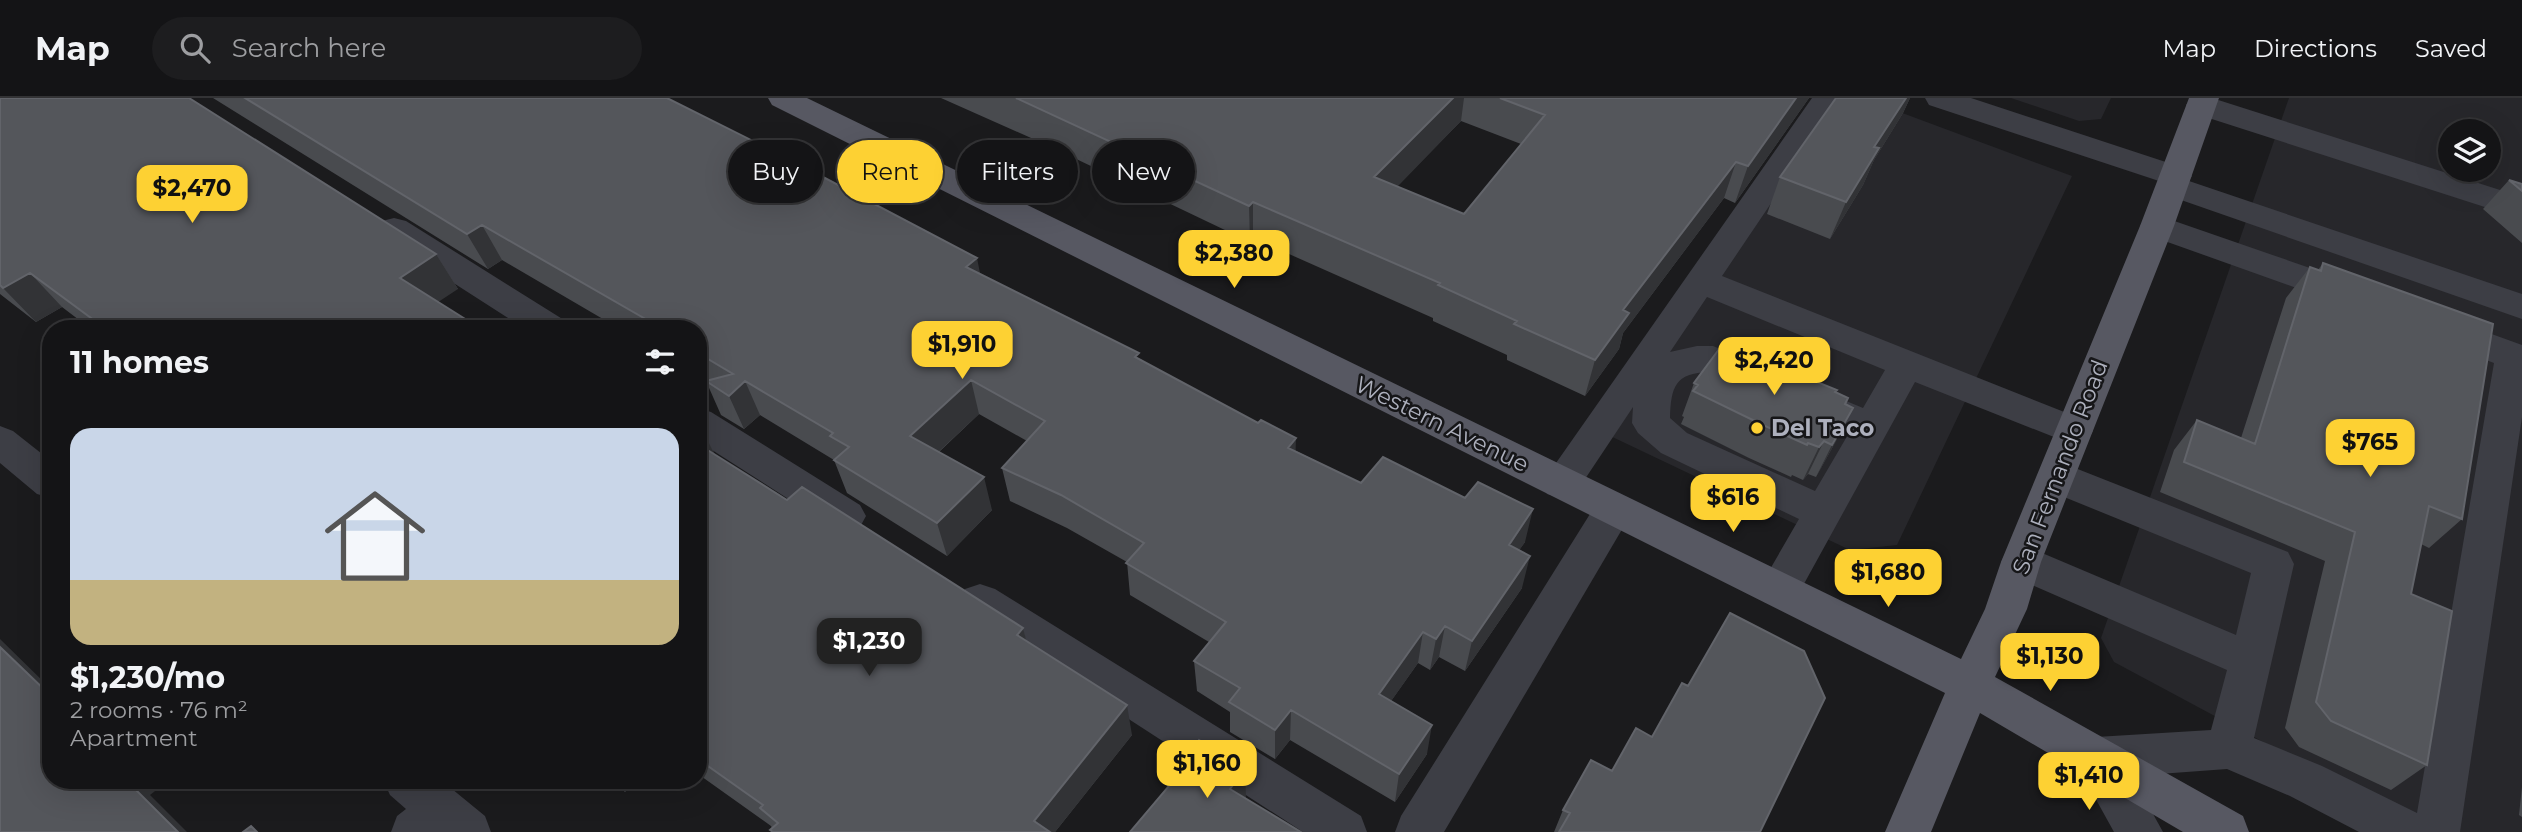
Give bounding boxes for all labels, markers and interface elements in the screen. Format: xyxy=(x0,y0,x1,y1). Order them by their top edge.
search box xyxy=(152,17,642,80)
text: Map xyxy=(35,28,110,68)
icon: search xyxy=(176,29,214,67)
text: Search here xyxy=(232,32,386,64)
text: Map xyxy=(2163,34,2216,63)
text: Directions xyxy=(2254,34,2377,63)
text: Saved xyxy=(2415,34,2487,63)
map controls xyxy=(2438,119,2501,182)
button: layers xyxy=(2438,119,2501,182)
chip: Buy xyxy=(728,140,823,203)
chip: Rent xyxy=(837,140,943,203)
chip: Filters xyxy=(957,140,1078,203)
chip: New xyxy=(1092,140,1195,203)
pin: $2,470 xyxy=(135,166,249,225)
text: $2,470 xyxy=(153,174,231,202)
pin: $2,380 xyxy=(1177,230,1291,290)
text: $2,380 xyxy=(1194,239,1274,267)
pin: $1,910 xyxy=(905,322,1019,381)
text: $1,910 xyxy=(928,330,996,358)
pin: $2,420 xyxy=(1717,338,1831,397)
icon: filters xyxy=(641,343,679,381)
text: 11 homes xyxy=(70,344,209,381)
text: $2,420 xyxy=(1734,346,1814,374)
street label: San Fernando Road xyxy=(2006,356,2114,578)
street label: Western Avenue xyxy=(1351,370,1533,478)
place label: Del Taco xyxy=(1771,414,1874,442)
marker: Del Taco xyxy=(1749,420,1765,436)
pin: $765 xyxy=(2329,420,2411,479)
text: $765 xyxy=(2342,428,2398,456)
icon: home xyxy=(312,473,438,599)
pin: $616 xyxy=(1692,474,1774,534)
text: $616 xyxy=(1707,483,1760,511)
pin: $1,680 xyxy=(1831,550,1945,609)
text: $1,680 xyxy=(1851,558,1925,586)
pin: $1,230 xyxy=(812,618,926,678)
text: $1,230 xyxy=(833,627,905,655)
pin: $1,130 xyxy=(1993,634,2107,693)
text: $1,130 xyxy=(2016,642,2084,670)
text: $1,230/mo xyxy=(70,659,225,696)
text: 2 rooms · 76 m² xyxy=(70,696,248,724)
text: Apartment xyxy=(70,724,198,752)
pin: $1,160 xyxy=(1150,740,1264,800)
text: $1,160 xyxy=(1173,749,1241,777)
pin: $1,410 xyxy=(2032,752,2146,812)
text: $1,410 xyxy=(2054,761,2124,789)

